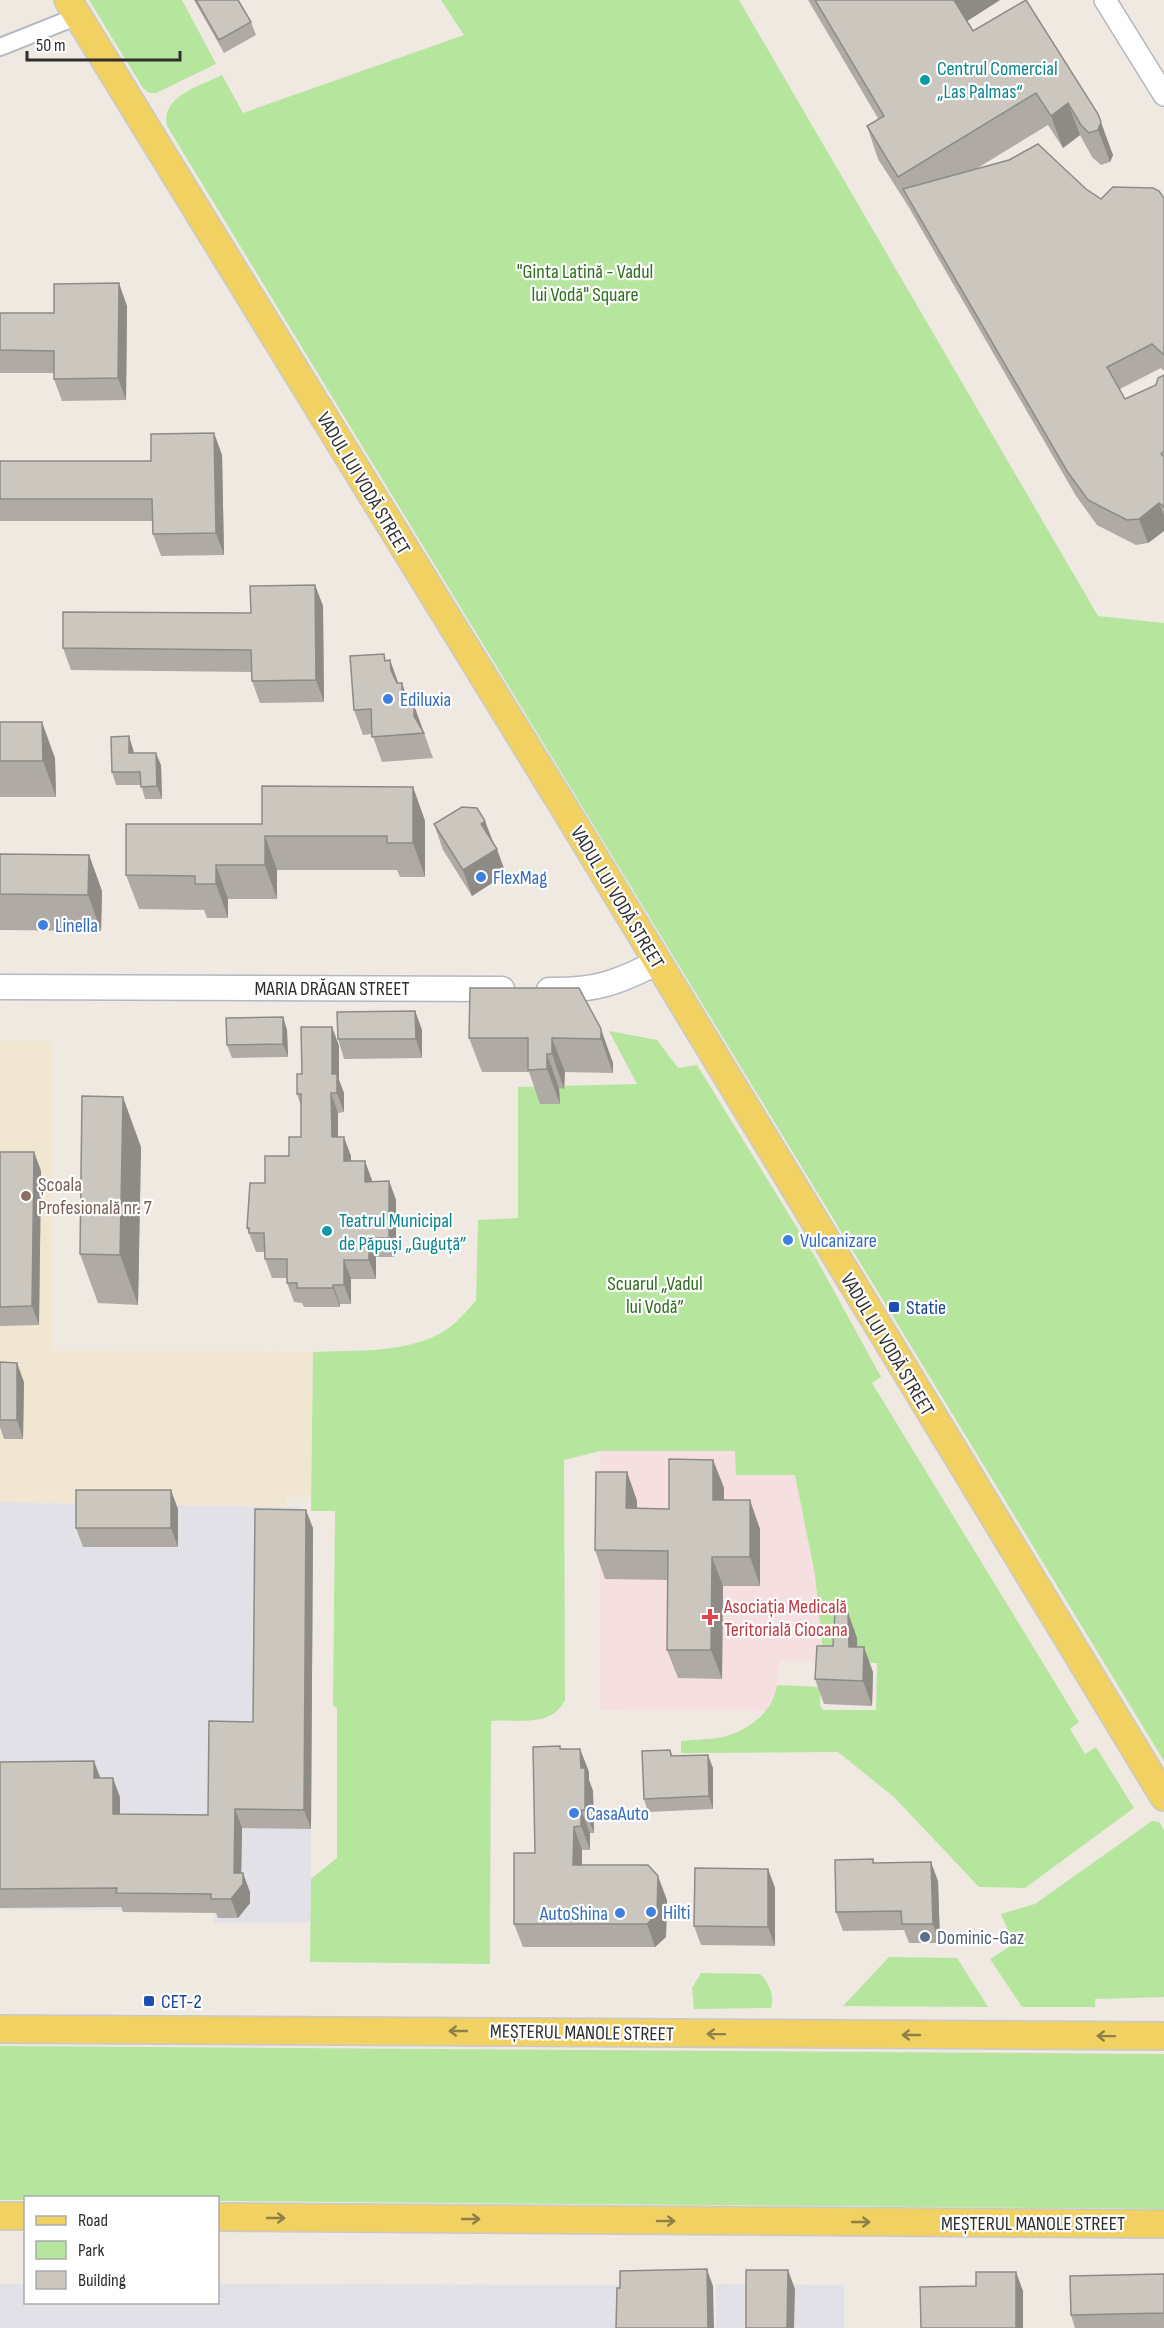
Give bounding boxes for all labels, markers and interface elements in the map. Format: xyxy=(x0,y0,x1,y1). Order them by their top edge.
scale bar xyxy=(27,24,180,62)
text: 50 m xyxy=(36,35,66,56)
place label: Centrul Comercial „Las Palmas“ xyxy=(937,57,1058,104)
marker: Centrul Comercial „Las Palmas“ xyxy=(918,73,932,87)
park label: "Ginta Latină - Vadul lui Vodă" Square xyxy=(517,260,653,307)
street label: VADUL LUI VODĂ STREET xyxy=(311,408,415,559)
place label: Ediluxia xyxy=(400,688,451,712)
marker: Ediluxia xyxy=(381,692,395,706)
street label: VADUL LUI VODĂ STREET xyxy=(565,822,669,973)
place label: FlexMag xyxy=(493,866,547,890)
marker: FlexMag xyxy=(474,870,488,884)
place label: Linella xyxy=(55,914,98,938)
marker: Linella xyxy=(36,918,50,932)
street label: MARIA DRĂGAN STREET xyxy=(254,977,410,1001)
place label: Școala Profesională nr. 7 xyxy=(38,1173,152,1220)
marker: Școala Profesională nr. 7 xyxy=(19,1189,33,1203)
place label: Teatrul Municipal de Păpuși „Guguță” xyxy=(339,1209,467,1256)
marker: Teatrul Municipal de Păpuși „Guguță” xyxy=(320,1224,334,1238)
place label: Vulcanizare xyxy=(800,1229,877,1253)
marker: Vulcanizare xyxy=(781,1233,795,1247)
street label: VADUL LUI VODĂ STREET xyxy=(835,1269,939,1420)
park label: Scuarul „Vadul lui Vodă” xyxy=(607,1272,703,1319)
place label: Statie xyxy=(906,1296,946,1320)
marker: Statie xyxy=(887,1300,901,1314)
place label: Asociația Medicală Teritorială Ciocana xyxy=(723,1595,848,1642)
marker: Asociația Medicală Teritorială Ciocana xyxy=(701,1608,719,1626)
place label: CasaAuto xyxy=(586,1802,649,1826)
marker: CasaAuto xyxy=(567,1806,581,1820)
place label: Hilti xyxy=(663,1901,690,1925)
place label: AutoShina xyxy=(539,1902,608,1926)
marker: Hilti xyxy=(644,1905,658,1919)
marker: AutoShina xyxy=(613,1906,627,1920)
place label: Dominic-Gaz xyxy=(937,1926,1024,1950)
marker: Dominic-Gaz xyxy=(918,1930,932,1944)
place label: CET-2 xyxy=(161,1990,202,2014)
marker: CET-2 xyxy=(142,1994,156,2008)
street label: MEȘTERUL MANOLE STREET xyxy=(490,2019,674,2047)
one-way arrow xyxy=(448,2025,468,2037)
one-way arrow xyxy=(706,2028,726,2039)
one-way arrow xyxy=(901,2029,921,2041)
one-way arrow xyxy=(1096,2030,1116,2041)
legend xyxy=(24,2196,219,2304)
text: Road xyxy=(78,2210,108,2231)
one-way arrow xyxy=(265,2212,285,2224)
street label: MEȘTERUL MANOLE STREET xyxy=(941,2212,1125,2236)
one-way arrow xyxy=(460,2213,480,2225)
one-way arrow xyxy=(655,2215,675,2227)
one-way arrow xyxy=(850,2216,870,2228)
text: Park xyxy=(78,2240,104,2261)
text: Building xyxy=(78,2270,126,2291)

